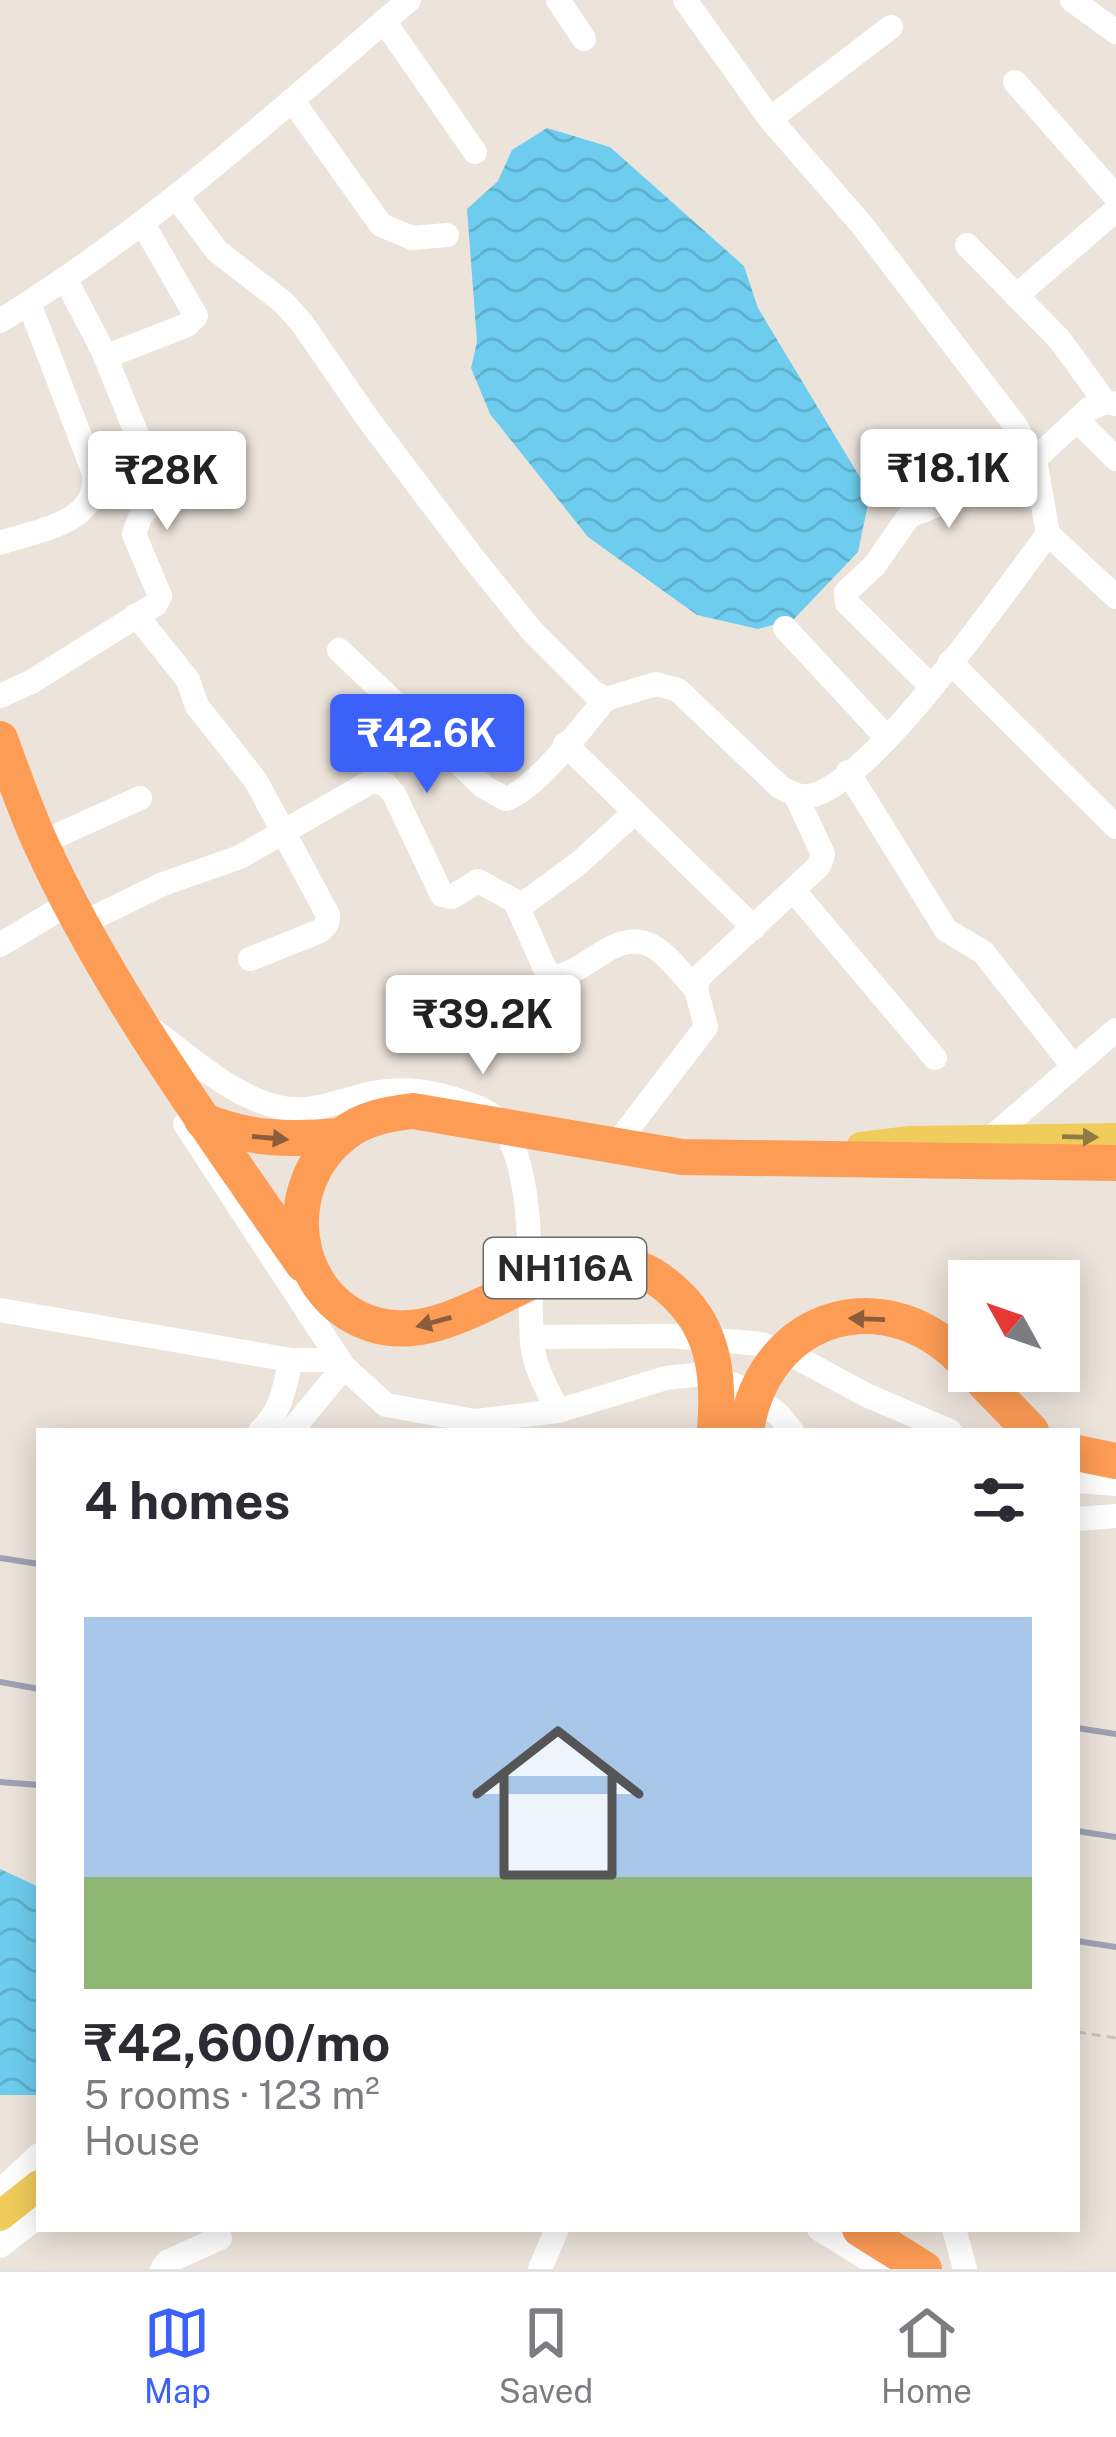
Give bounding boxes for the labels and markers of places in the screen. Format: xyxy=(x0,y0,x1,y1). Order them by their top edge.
pin: ₹18.1K xyxy=(851,429,1047,531)
pin: ₹28K xyxy=(96,431,238,533)
pin: ₹42.6K xyxy=(329,694,525,796)
pin: ₹39.2K xyxy=(385,975,581,1077)

